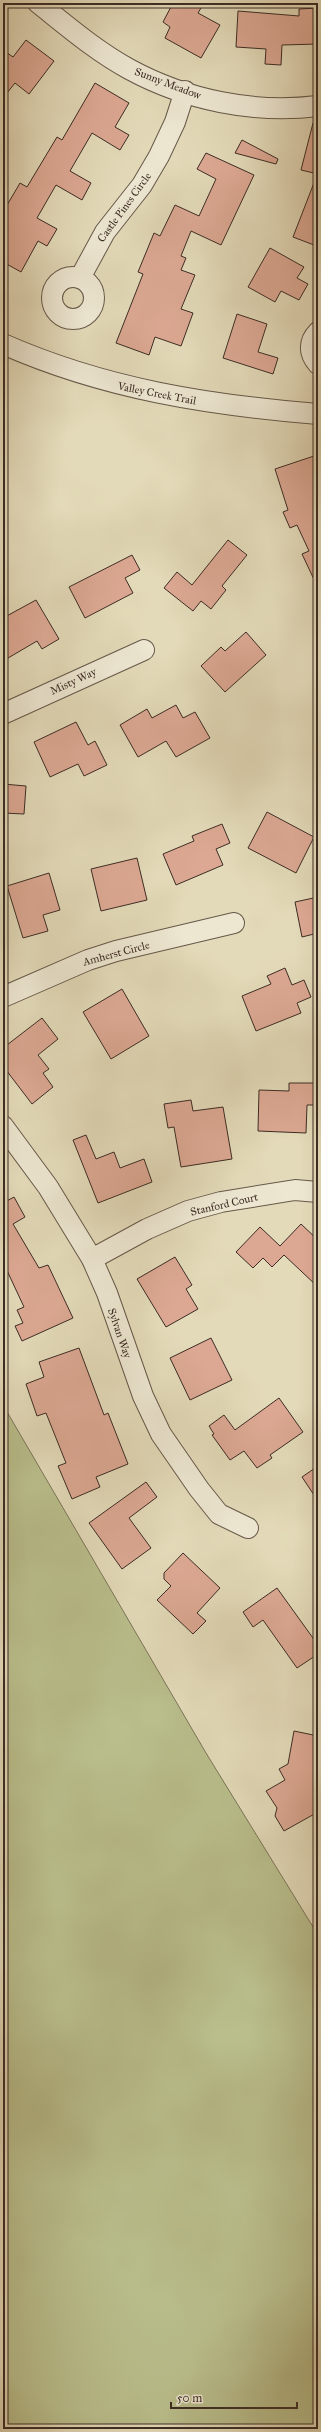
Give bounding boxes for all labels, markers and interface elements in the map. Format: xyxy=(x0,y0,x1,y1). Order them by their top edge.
street label: Sunny Meadow xyxy=(133,65,204,102)
street label: Castle Pines Circle xyxy=(95,170,154,245)
street label: Valley Creek Trail xyxy=(116,379,197,407)
street label: Misty Way xyxy=(48,665,99,698)
street label: Amherst Circle xyxy=(80,938,151,969)
street label: Stanford Court xyxy=(189,1190,259,1219)
street label: Sylvan Way xyxy=(105,1306,134,1361)
scale bar xyxy=(171,2384,297,2410)
text: 50 m xyxy=(177,2391,202,2405)

